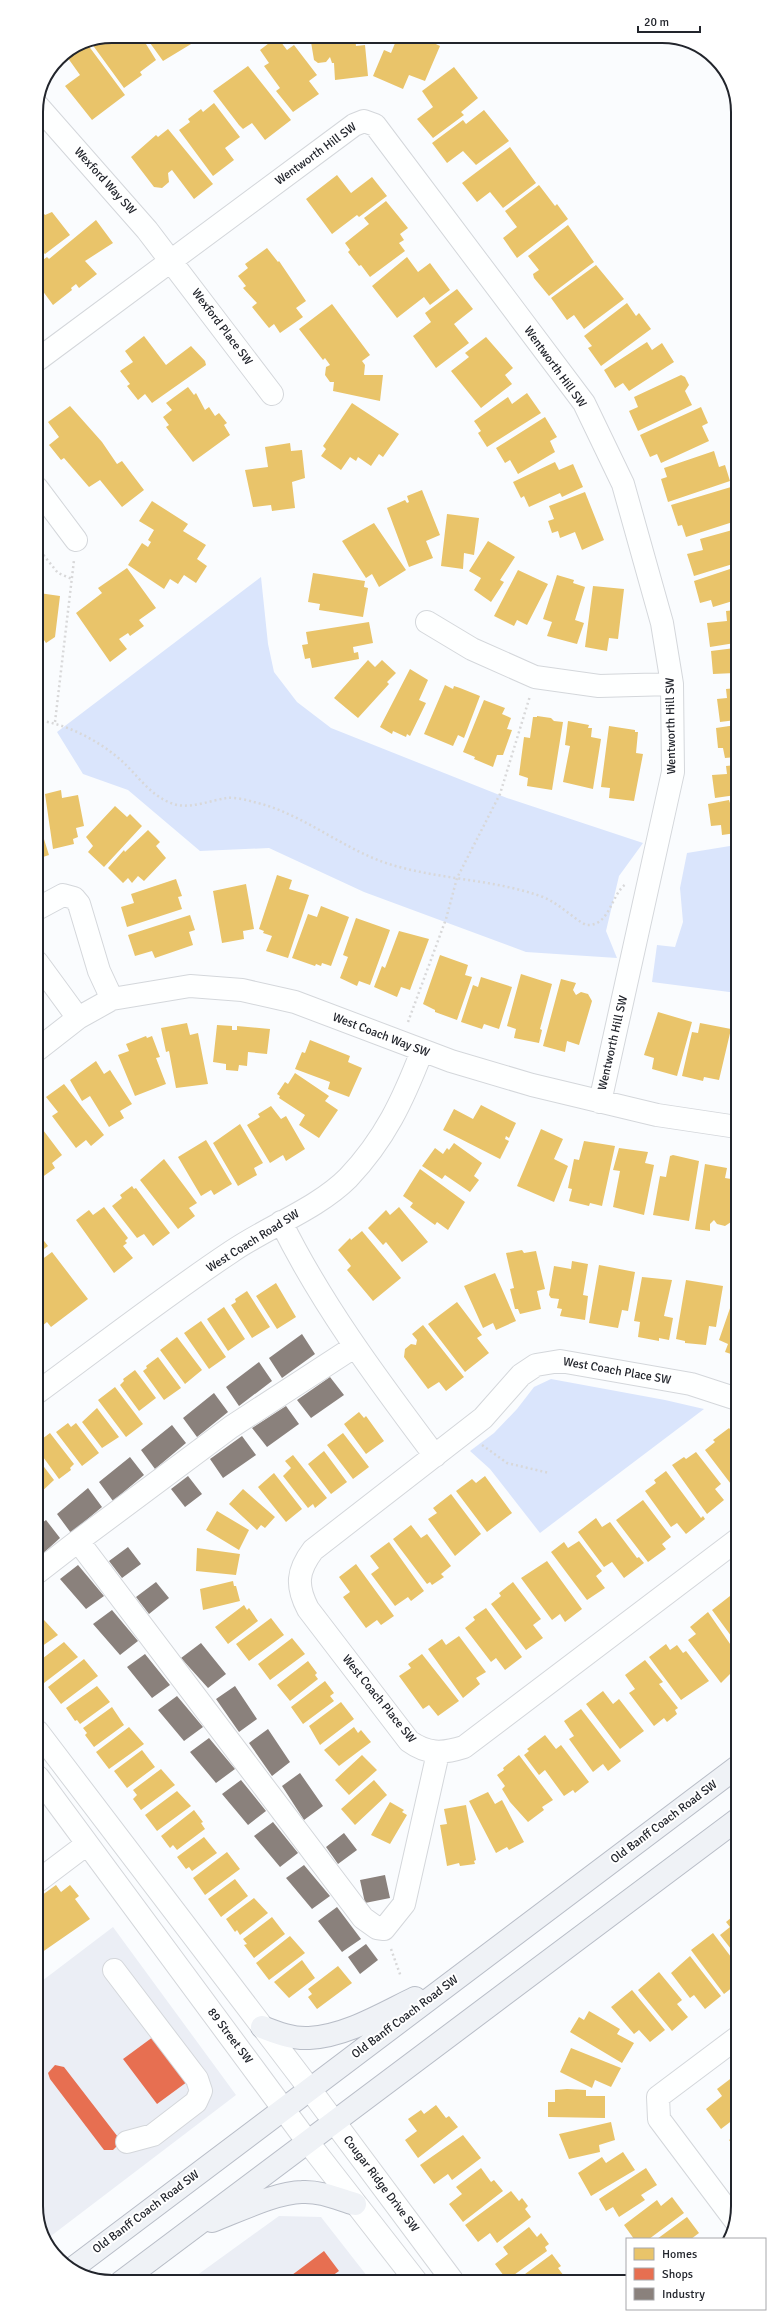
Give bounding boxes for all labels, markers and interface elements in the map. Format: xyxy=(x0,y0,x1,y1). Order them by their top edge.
scale bar xyxy=(638,8,700,34)
text: 20 m xyxy=(644,15,669,30)
street label: Wentworth Hill SW xyxy=(272,119,360,189)
street label: Wexford Way SW xyxy=(71,144,139,218)
street label: Wexford Place SW xyxy=(188,286,256,368)
street label: Wentworth Hill SW xyxy=(520,323,590,411)
street label: Wentworth Hill SW xyxy=(663,677,679,775)
street label: Wentworth Hill SW xyxy=(595,994,631,1092)
street label: West Coach Way SW xyxy=(330,1010,432,1060)
street label: West Coach Road SW xyxy=(204,1206,302,1276)
street label: West Coach Place SW xyxy=(562,1354,672,1388)
street label: West Coach Place SW xyxy=(339,1652,419,1746)
street label: Old Banff Coach Road SW xyxy=(608,1777,720,1867)
street label: Old Banff Coach Road SW xyxy=(349,1972,461,2062)
street label: 89 Street SW xyxy=(204,2005,256,2067)
street label: Cougar Ridge Drive SW xyxy=(340,2133,422,2235)
street label: Old Banff Coach Road SW xyxy=(90,2167,202,2257)
legend xyxy=(626,2238,766,2310)
text: Homes xyxy=(662,2247,697,2262)
text: Shops xyxy=(662,2267,693,2282)
text: Industry xyxy=(662,2287,705,2302)

